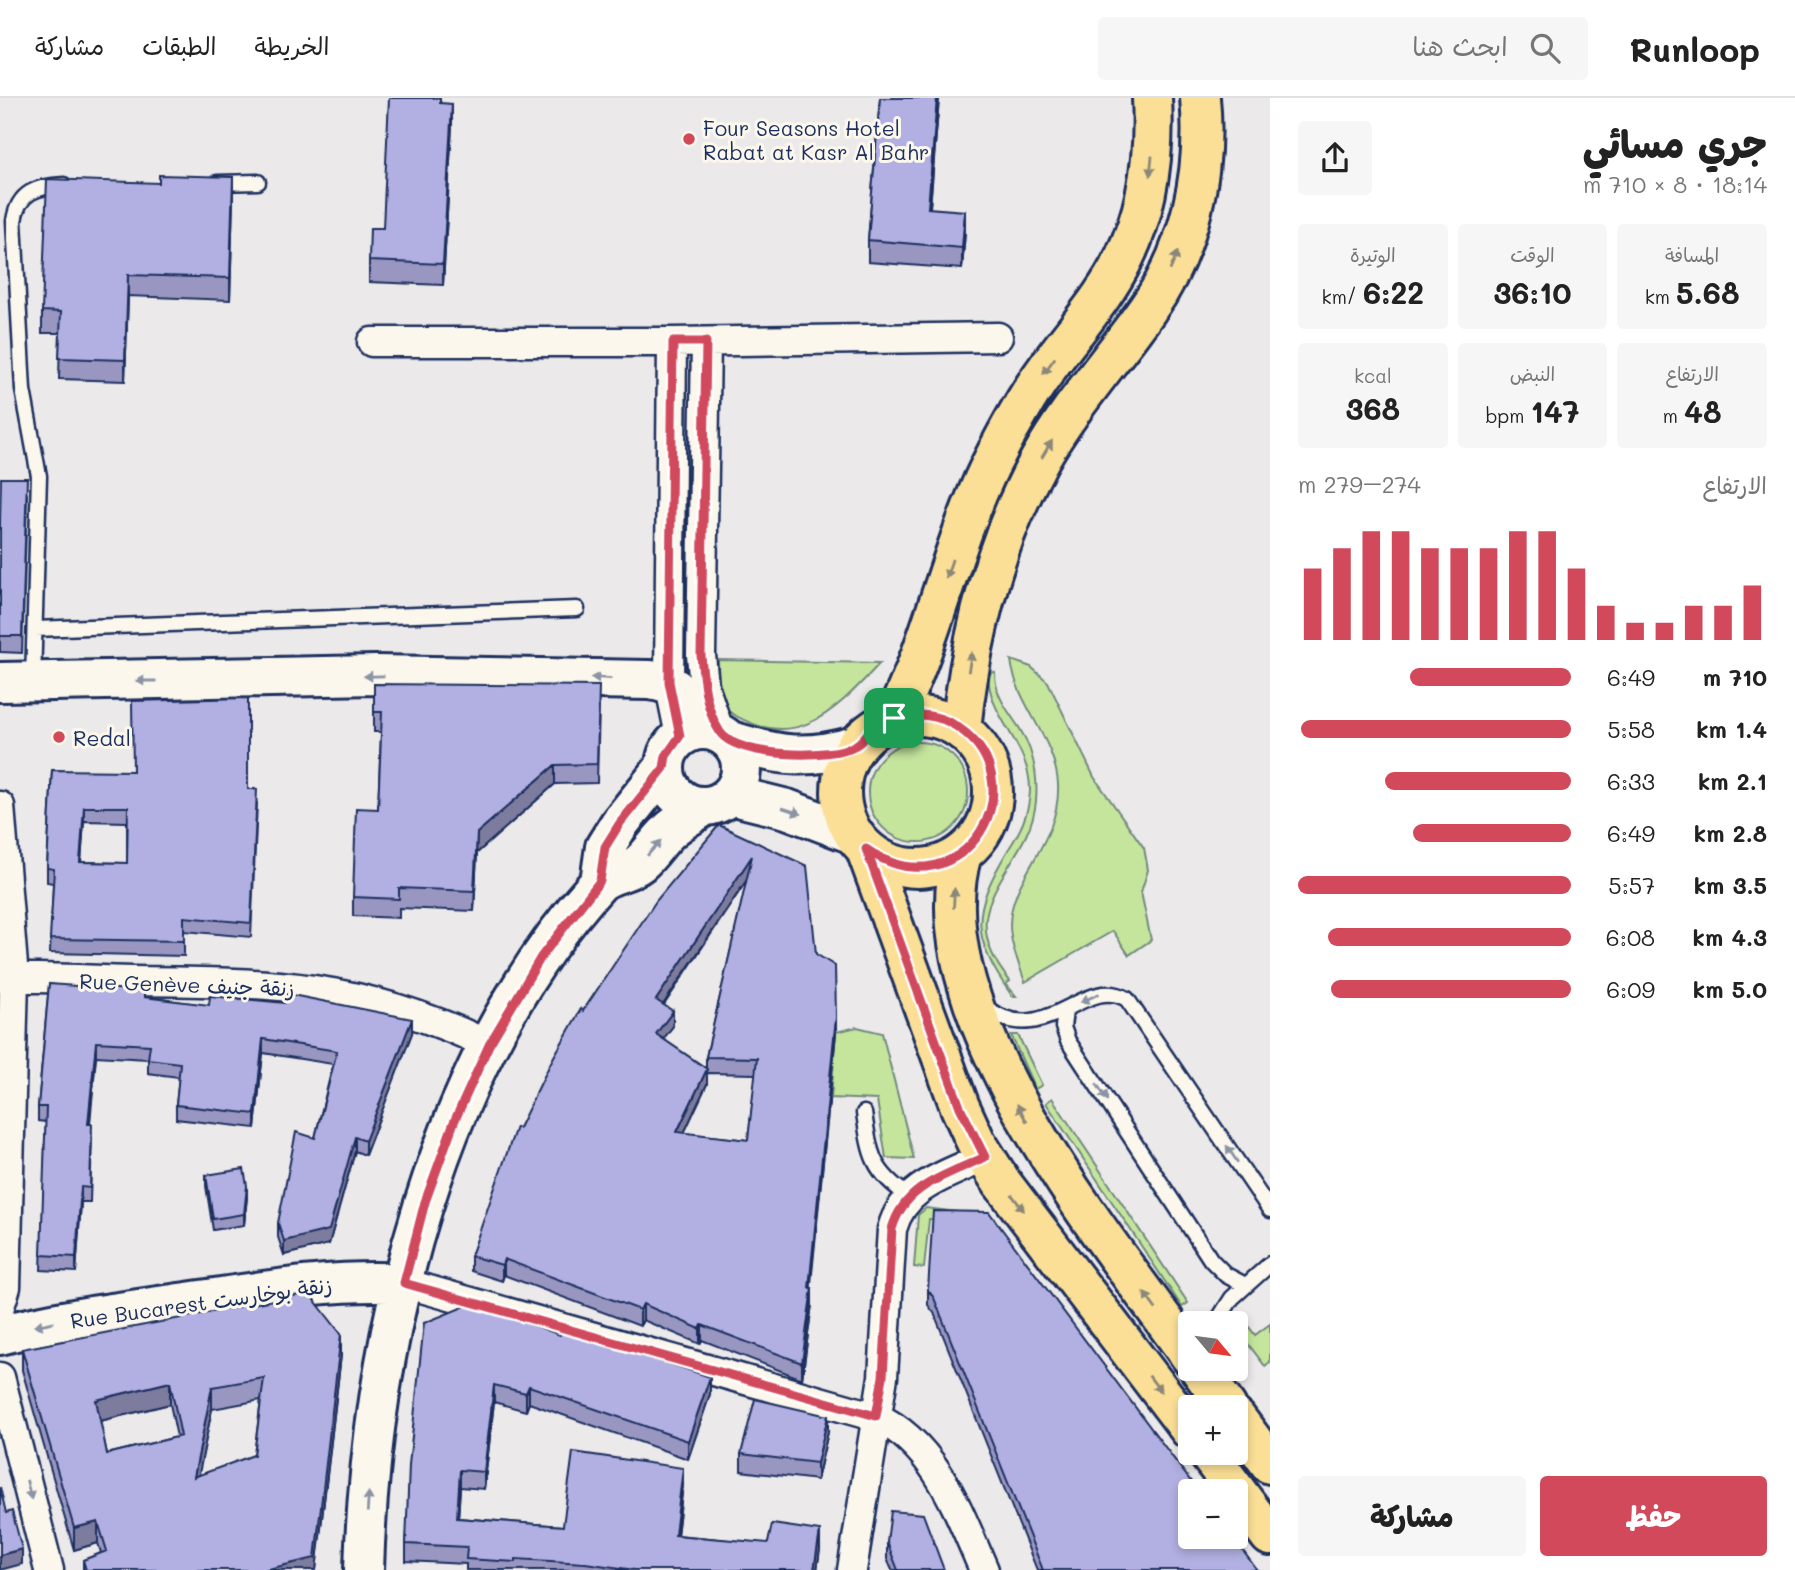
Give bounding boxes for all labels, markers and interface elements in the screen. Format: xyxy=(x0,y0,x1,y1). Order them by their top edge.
search box xyxy=(1098,17,1588,80)
text: Runloop xyxy=(1630,27,1760,70)
text: ابحث هنا xyxy=(1412,29,1508,63)
icon: search xyxy=(1526,29,1564,67)
text: مشاركة xyxy=(35,30,104,61)
text: الطبقات xyxy=(142,30,217,61)
text: الخريطة xyxy=(255,30,329,61)
place label: Four Seasons Hotel Rabat at Kasr Al Bahr xyxy=(703,114,929,165)
text: جري مسائي xyxy=(1583,118,1767,168)
button: share xyxy=(1298,121,1372,195)
marker: Four Seasons Hotel Rabat at Kasr Al Bahr xyxy=(681,131,697,147)
one-way arrow xyxy=(1145,155,1156,177)
text: 18:14 · 8 × 710 m xyxy=(1583,169,1767,199)
text: الوتيرة xyxy=(1350,242,1396,267)
text: الوقت xyxy=(1510,242,1555,267)
text: المسافة xyxy=(1665,242,1719,267)
one-way arrow xyxy=(1168,250,1179,271)
text: 6:22 xyxy=(1363,272,1424,312)
text: 36:10 xyxy=(1493,272,1572,312)
text: 5.68 xyxy=(1676,272,1740,312)
text: /km xyxy=(1322,284,1363,309)
text: km xyxy=(1645,284,1676,309)
one-way arrow xyxy=(1043,357,1057,375)
text: النبض xyxy=(1510,361,1555,386)
text: الارتفاع xyxy=(1666,361,1719,386)
text: kcal xyxy=(1354,363,1392,388)
text: 368 xyxy=(1345,388,1400,428)
text: 147 xyxy=(1531,391,1580,431)
text: 48 xyxy=(1684,391,1722,431)
text: bpm xyxy=(1485,403,1531,428)
text: m xyxy=(1663,403,1684,428)
one-way arrow xyxy=(1040,439,1053,458)
text: 274–279 m xyxy=(1298,469,1421,499)
text: الارتفاع xyxy=(1703,470,1767,500)
one-way arrow xyxy=(943,558,953,579)
one-way arrow xyxy=(965,650,976,672)
text: 6:49 xyxy=(1607,662,1655,692)
text: 710 m xyxy=(1703,662,1767,692)
one-way arrow xyxy=(362,670,384,682)
one-way arrow xyxy=(590,673,612,684)
one-way arrow xyxy=(135,675,157,687)
pin xyxy=(864,688,924,748)
icon: arrive xyxy=(875,699,913,737)
text: 5:58 xyxy=(1607,714,1655,744)
text: 1.4 km xyxy=(1696,714,1767,744)
place label: Redal xyxy=(73,724,131,751)
marker: Redal xyxy=(51,729,67,745)
text: 6:33 xyxy=(1607,766,1655,796)
text: 2.1 km xyxy=(1698,766,1767,796)
one-way arrow xyxy=(782,806,803,817)
text: 6:49 xyxy=(1607,818,1655,848)
text: 2.8 km xyxy=(1694,818,1767,848)
one-way arrow xyxy=(645,840,661,857)
text: 5:57 xyxy=(1608,870,1655,900)
text: 3.5 km xyxy=(1694,870,1767,900)
one-way arrow xyxy=(948,887,959,909)
text: 6:08 xyxy=(1606,922,1655,952)
text: 4.3 km xyxy=(1693,922,1767,952)
street label: Rue Genève زنقة جنيف xyxy=(79,967,295,1001)
text: 6:09 xyxy=(1606,974,1655,1004)
text: 5.0 km xyxy=(1693,974,1767,1004)
one-way arrow xyxy=(1079,993,1100,1004)
one-way arrow xyxy=(1095,1083,1108,1102)
one-way arrow xyxy=(1016,1103,1028,1123)
one-way arrow xyxy=(1225,1145,1239,1163)
one-way arrow xyxy=(1010,1194,1024,1212)
street label: Rue Bucarest زنقة بوخارست xyxy=(68,1270,334,1335)
one-way arrow xyxy=(1143,1292,1157,1310)
north arrow xyxy=(1178,1311,1248,1381)
map controls xyxy=(1178,1311,1248,1549)
one-way arrow xyxy=(33,1319,55,1330)
one-way arrow xyxy=(1148,1375,1163,1393)
button: + xyxy=(1178,1395,1248,1465)
button: مشاركة xyxy=(1298,1476,1526,1556)
button: حفظ xyxy=(1540,1476,1767,1556)
button: − xyxy=(1178,1479,1248,1549)
one-way arrow xyxy=(24,1480,35,1502)
one-way arrow xyxy=(363,1491,374,1513)

